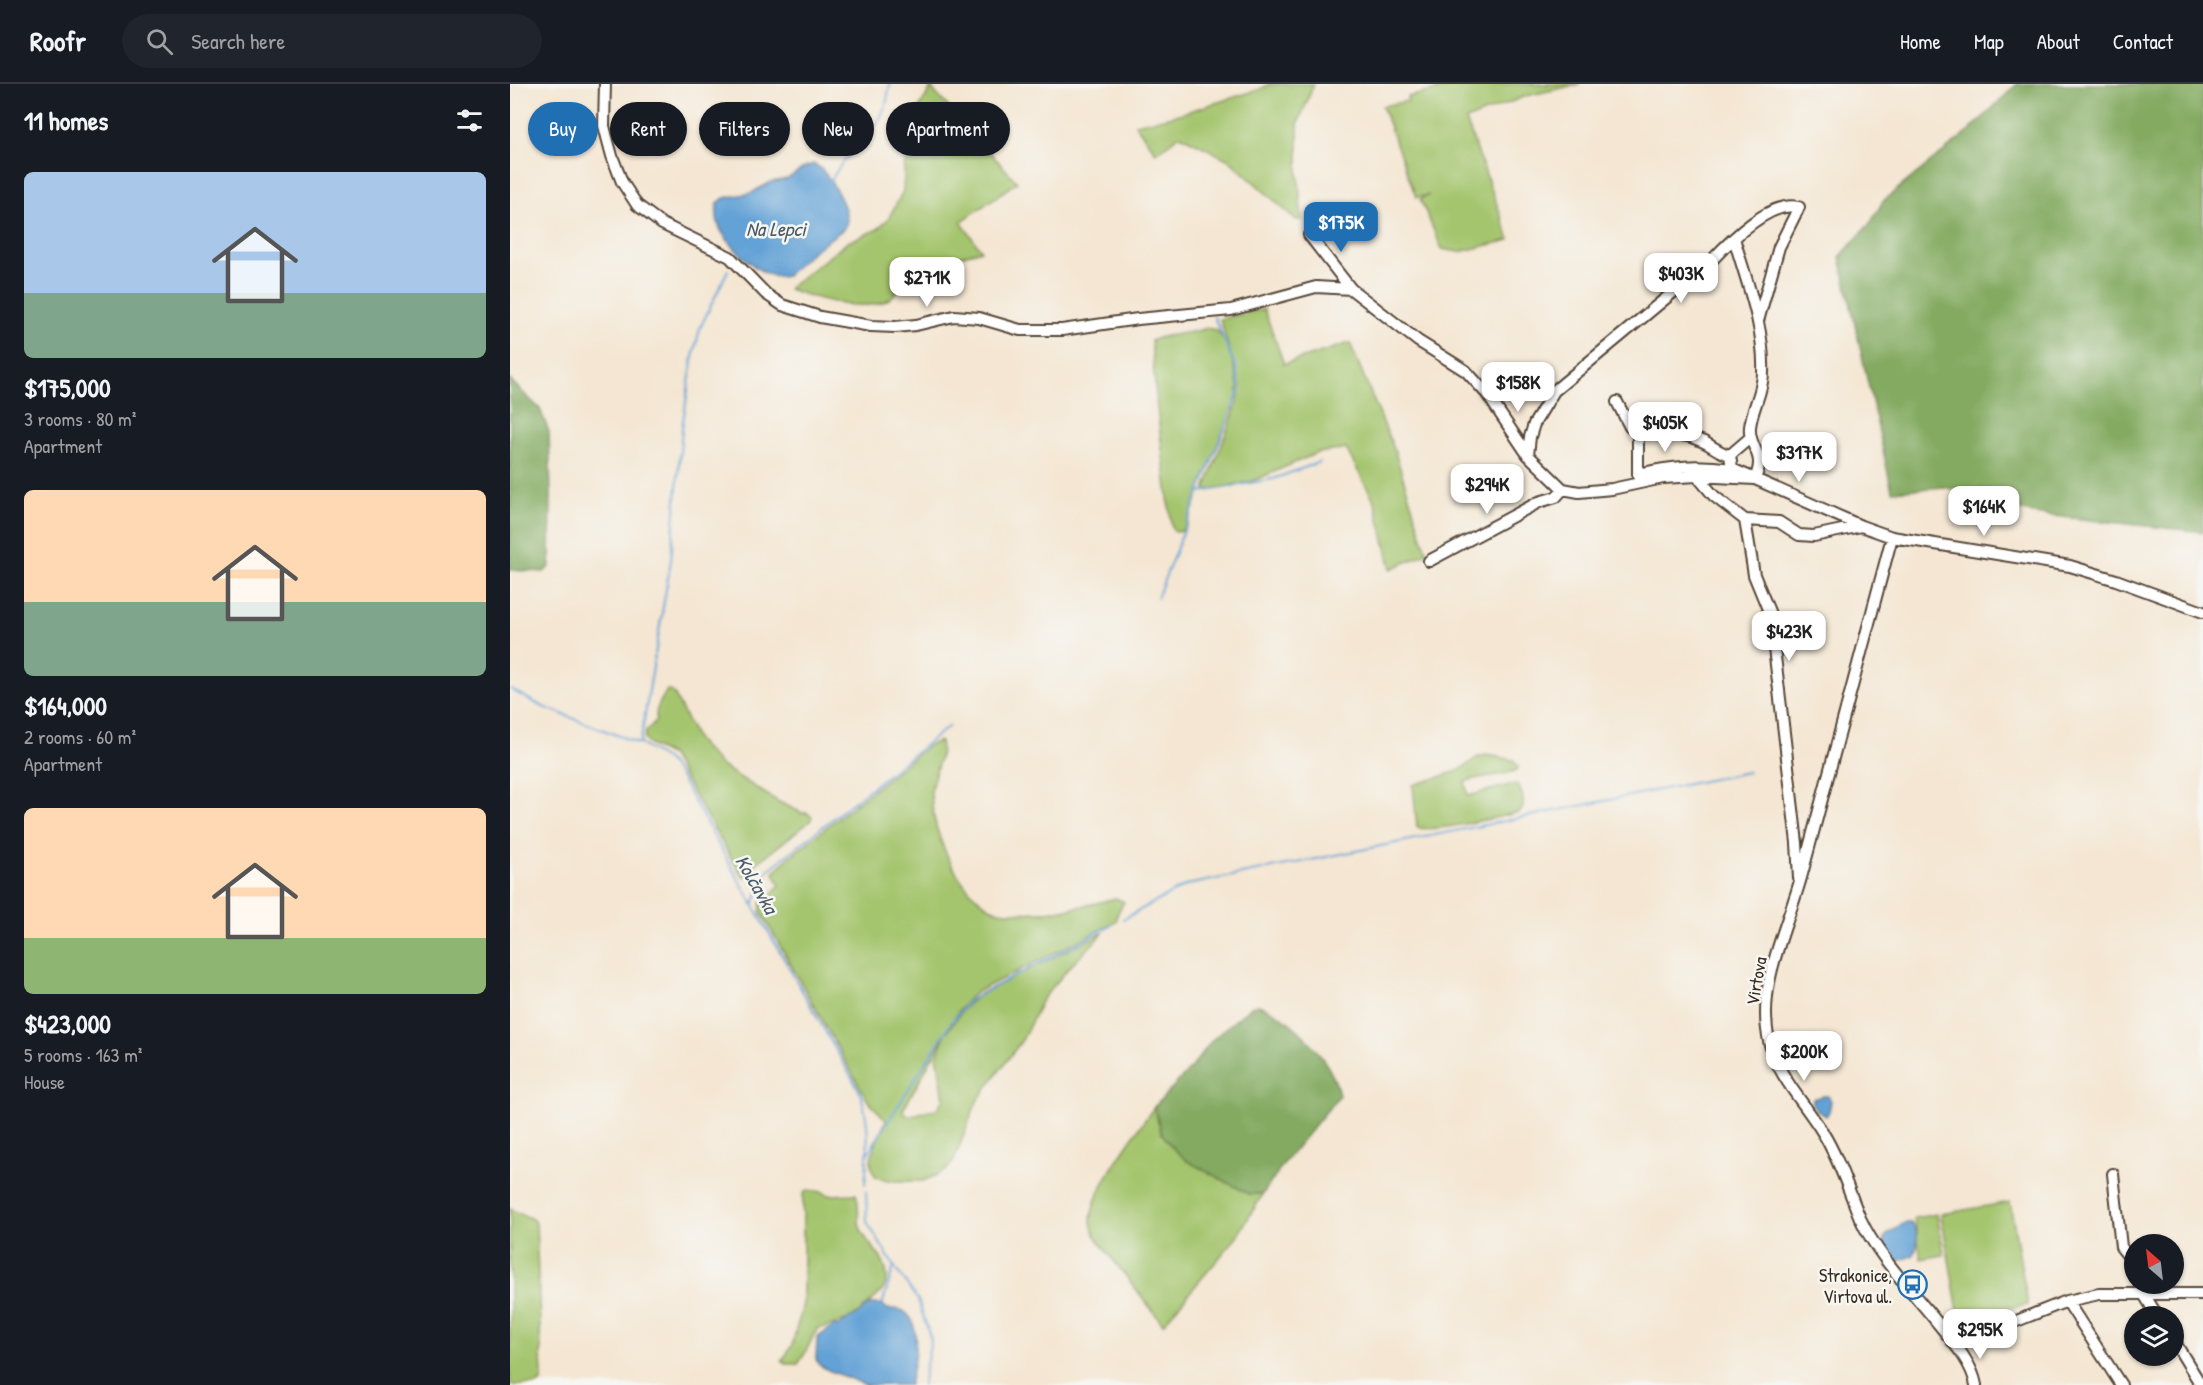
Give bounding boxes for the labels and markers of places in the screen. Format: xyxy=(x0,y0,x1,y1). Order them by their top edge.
pin: $175K xyxy=(1299,202,1383,253)
pin: $403K xyxy=(1639,253,1723,304)
pin: $271K xyxy=(885,257,969,308)
pin: $158K xyxy=(1476,362,1560,413)
pin: $405K xyxy=(1623,402,1707,453)
pin: $317K xyxy=(1757,432,1841,483)
pin: $294K xyxy=(1445,464,1529,515)
pin: $164K xyxy=(1942,486,2026,537)
pin: $423K xyxy=(1747,611,1831,662)
pin: $200K xyxy=(1762,1031,1846,1082)
place label: Strakonice, Virtova ul. xyxy=(1819,1263,1892,1309)
bus stop icon: Strakonice, Virtova ul. xyxy=(1897,1269,1929,1301)
pin: $295K xyxy=(1938,1309,2022,1360)

